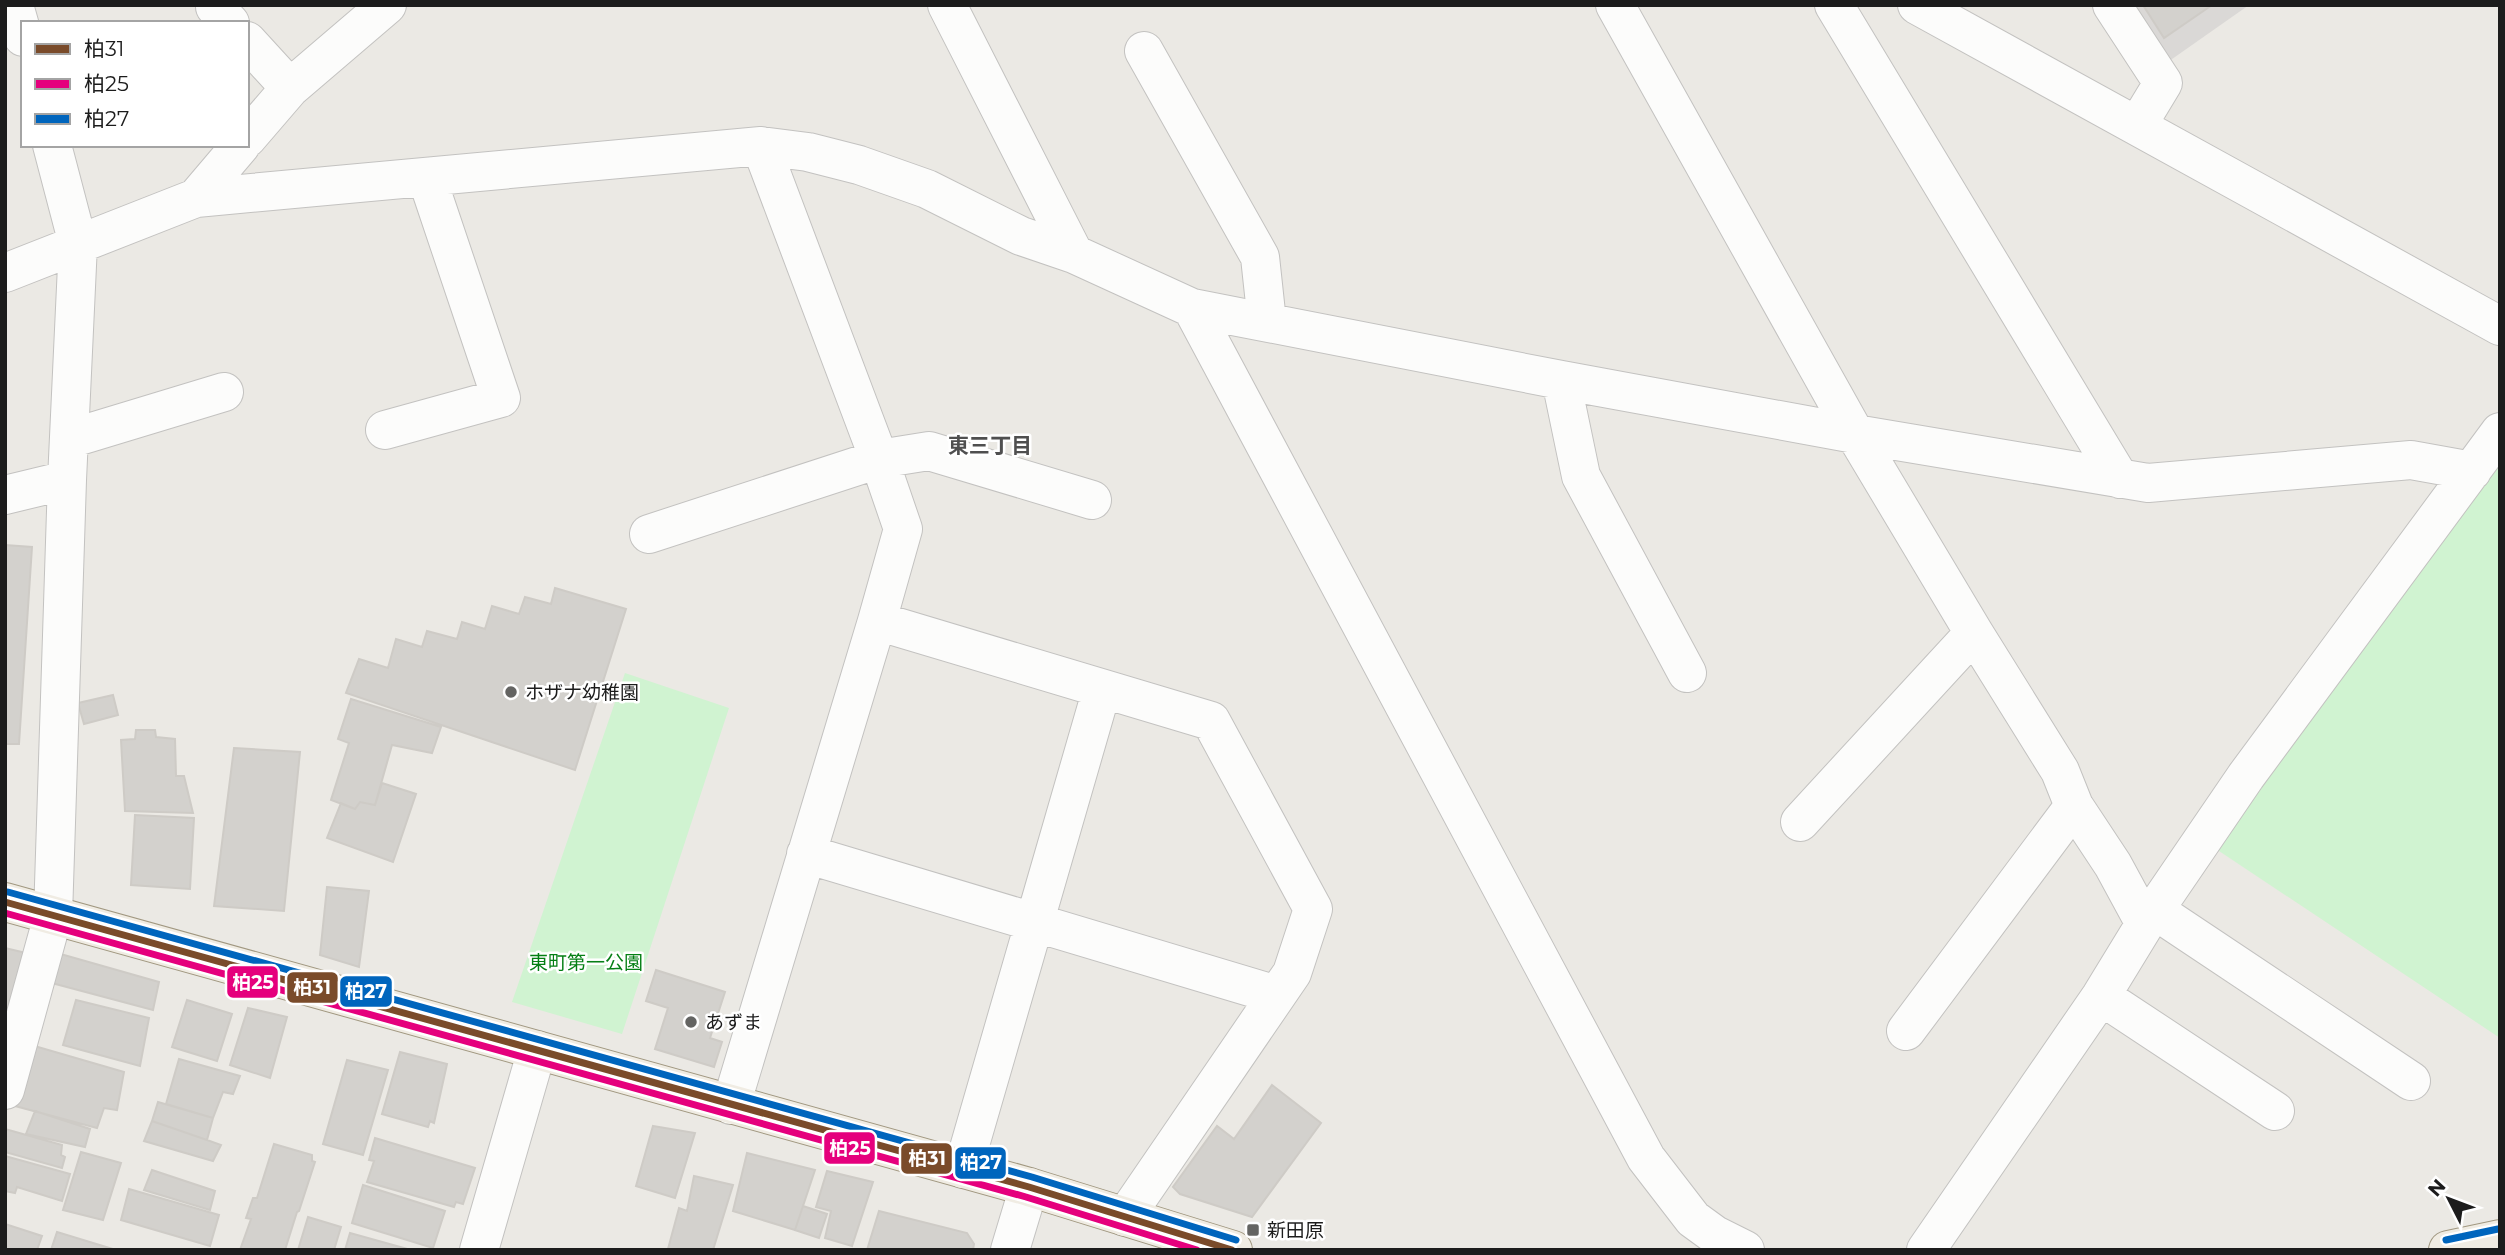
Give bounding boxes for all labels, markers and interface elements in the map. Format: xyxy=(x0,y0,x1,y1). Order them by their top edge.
legend xyxy=(21,21,248,147)
text: 柏31 xyxy=(84,36,124,61)
text: 柏25 xyxy=(84,71,129,96)
text: 柏27 xyxy=(84,106,129,131)
district label: 東三丁目 xyxy=(948,433,1032,458)
place label: ホザナ幼稚園 xyxy=(525,681,639,704)
marker: ホザナ幼稚園 xyxy=(503,684,519,700)
park label: 東町第一公園 xyxy=(529,951,643,974)
line badge: 柏25 xyxy=(226,965,279,999)
text: 柏25 xyxy=(232,971,274,994)
line badge: 柏31 xyxy=(286,971,339,1004)
line badge: 柏27 xyxy=(339,975,393,1008)
text: 柏31 xyxy=(293,976,331,999)
text: 柏27 xyxy=(345,980,387,1003)
place label: あずま xyxy=(705,1011,762,1034)
marker: あずま xyxy=(683,1014,699,1030)
line badge: 柏25 xyxy=(823,1131,876,1165)
text: 柏25 xyxy=(829,1137,871,1160)
line badge: 柏31 xyxy=(900,1142,953,1175)
line badge: 柏27 xyxy=(954,1146,1007,1180)
text: 柏31 xyxy=(908,1147,946,1170)
text: 柏27 xyxy=(960,1151,1002,1174)
north arrow xyxy=(2414,1164,2484,1234)
text: N xyxy=(2423,1175,2450,1201)
place label: 新田原 xyxy=(1267,1219,1324,1242)
marker: 新田原 xyxy=(1245,1222,1261,1238)

